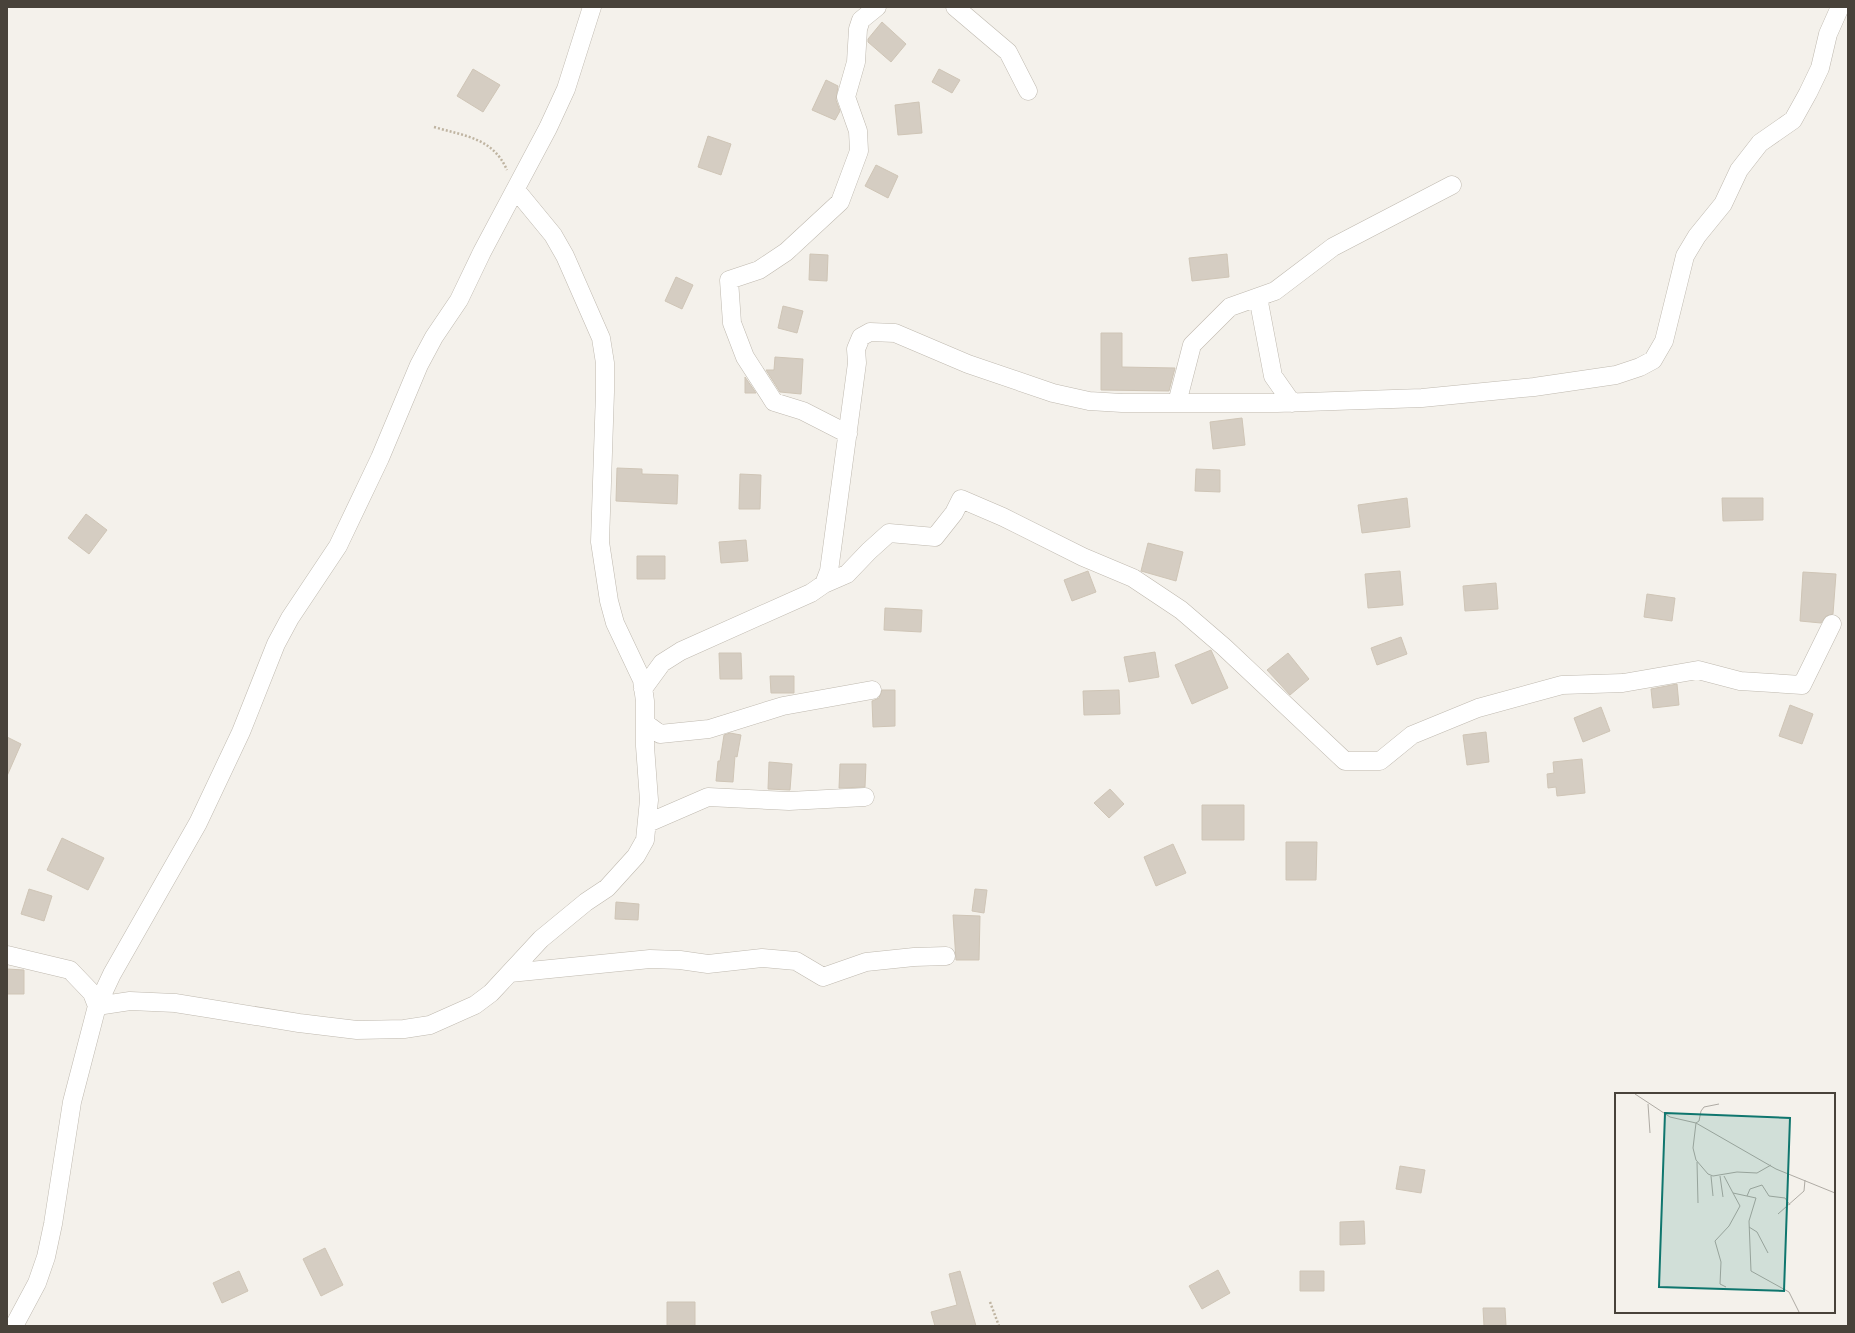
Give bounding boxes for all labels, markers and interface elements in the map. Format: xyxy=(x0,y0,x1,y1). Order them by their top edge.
inset map xyxy=(1615,1093,1835,1313)

